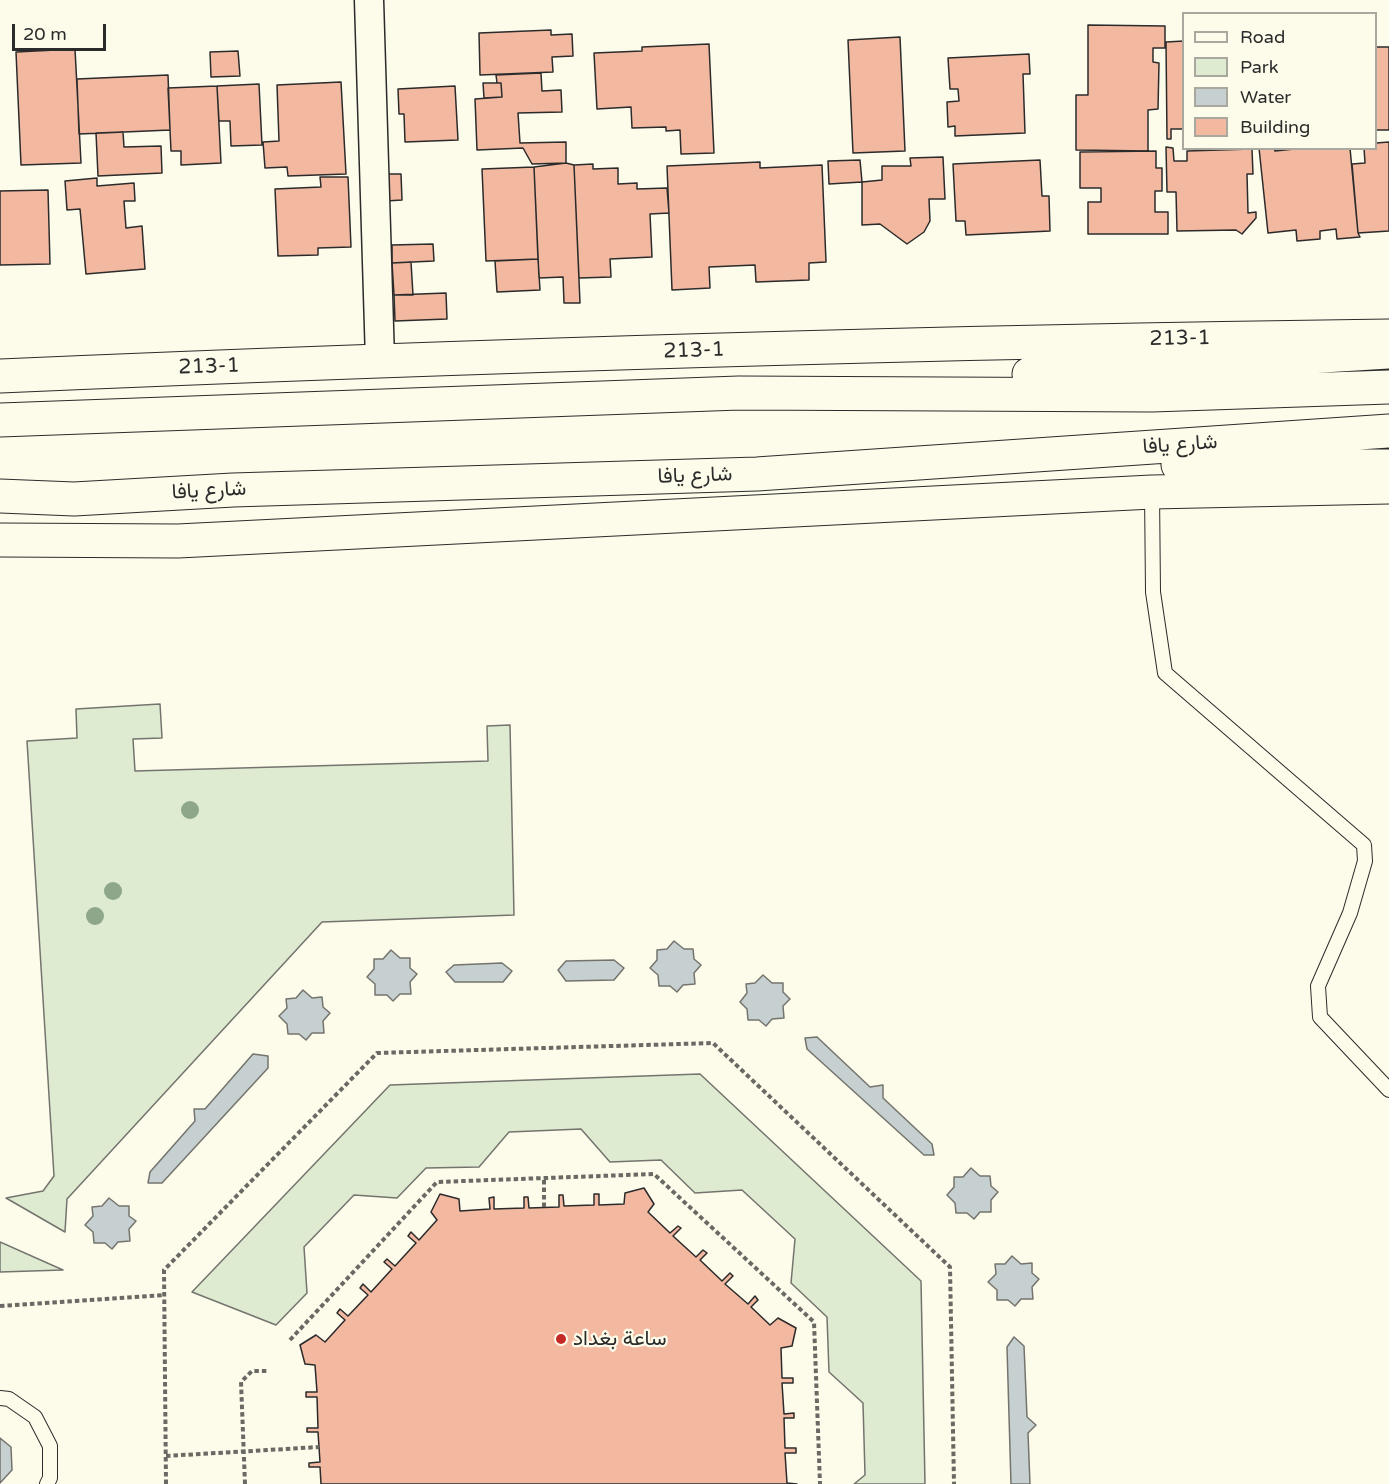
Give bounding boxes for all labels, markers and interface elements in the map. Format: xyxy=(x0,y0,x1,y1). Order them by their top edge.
scale bar xyxy=(15,12,110,50)
legend xyxy=(1182,12,1377,150)
text: 20 m xyxy=(23,23,67,45)
text: Road xyxy=(1240,26,1285,48)
text: Park xyxy=(1240,56,1278,78)
text: Water xyxy=(1240,86,1291,108)
text: Building xyxy=(1240,116,1310,138)
street label: 213-1 xyxy=(1149,326,1211,352)
street label: 213-1 xyxy=(663,337,725,365)
street label: 213-1 xyxy=(178,353,240,381)
street label: شارع يافا xyxy=(1142,430,1218,460)
street label: شارع يافا xyxy=(657,462,733,490)
street label: شارع يافا xyxy=(171,476,247,506)
place label: ساعة بغداد xyxy=(573,1326,667,1352)
marker: ساعة بغداد xyxy=(554,1332,568,1346)

